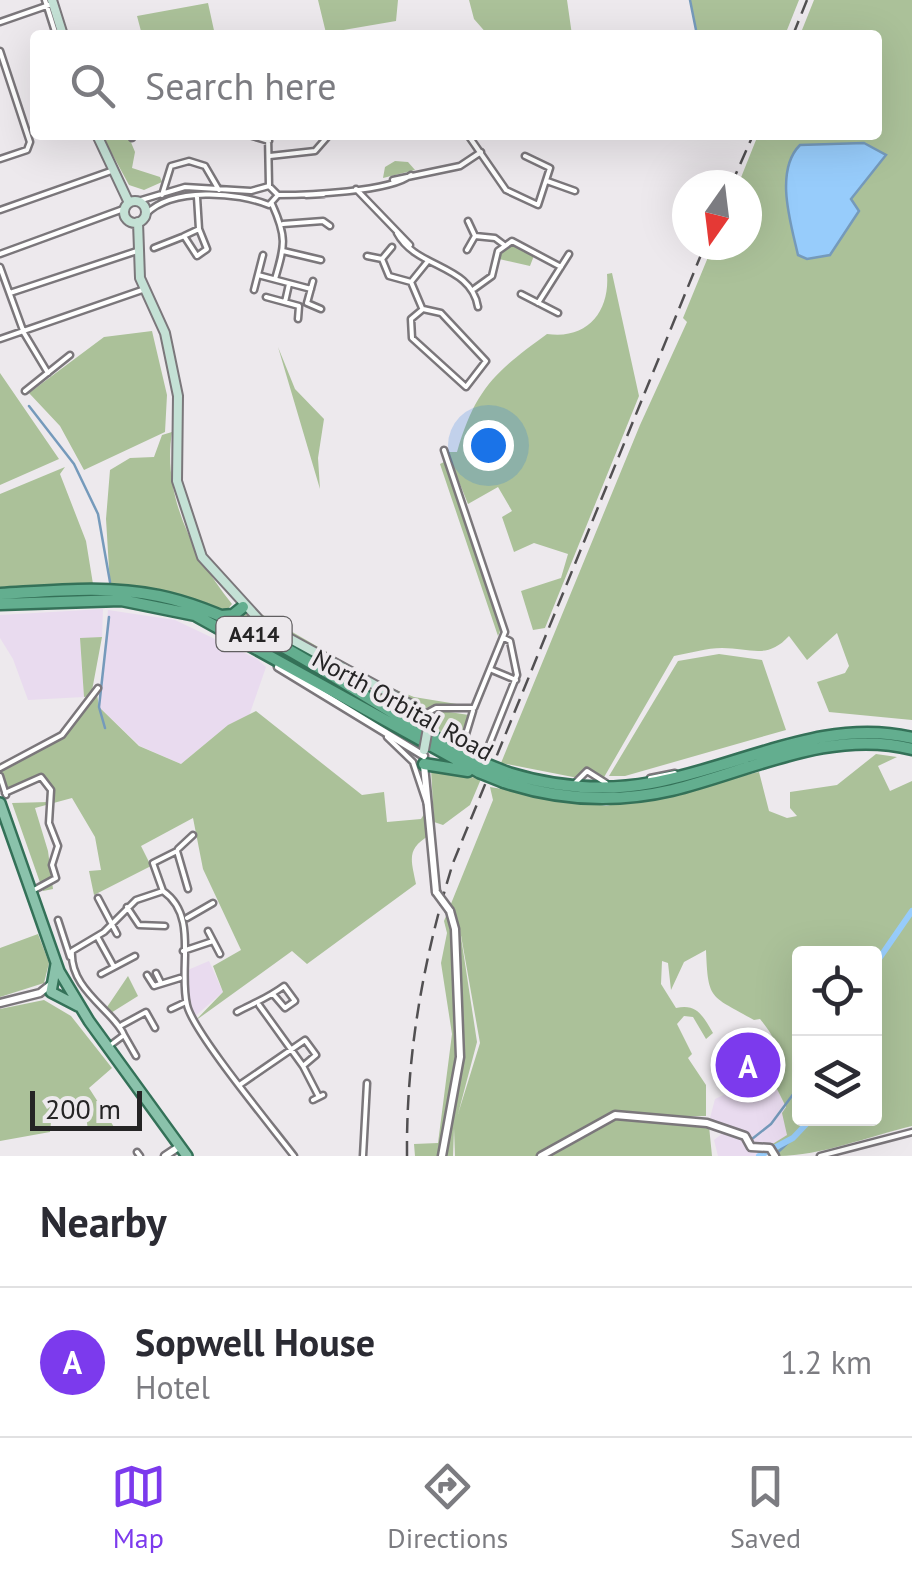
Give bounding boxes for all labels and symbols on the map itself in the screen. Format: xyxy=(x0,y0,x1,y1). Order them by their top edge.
north arrow xyxy=(672,170,762,260)
your location xyxy=(463,420,514,471)
road number: A414 xyxy=(216,617,292,651)
street label: North Orbital Road xyxy=(307,642,499,768)
pin: A xyxy=(716,1028,780,1102)
scale bar xyxy=(30,1086,142,1130)

